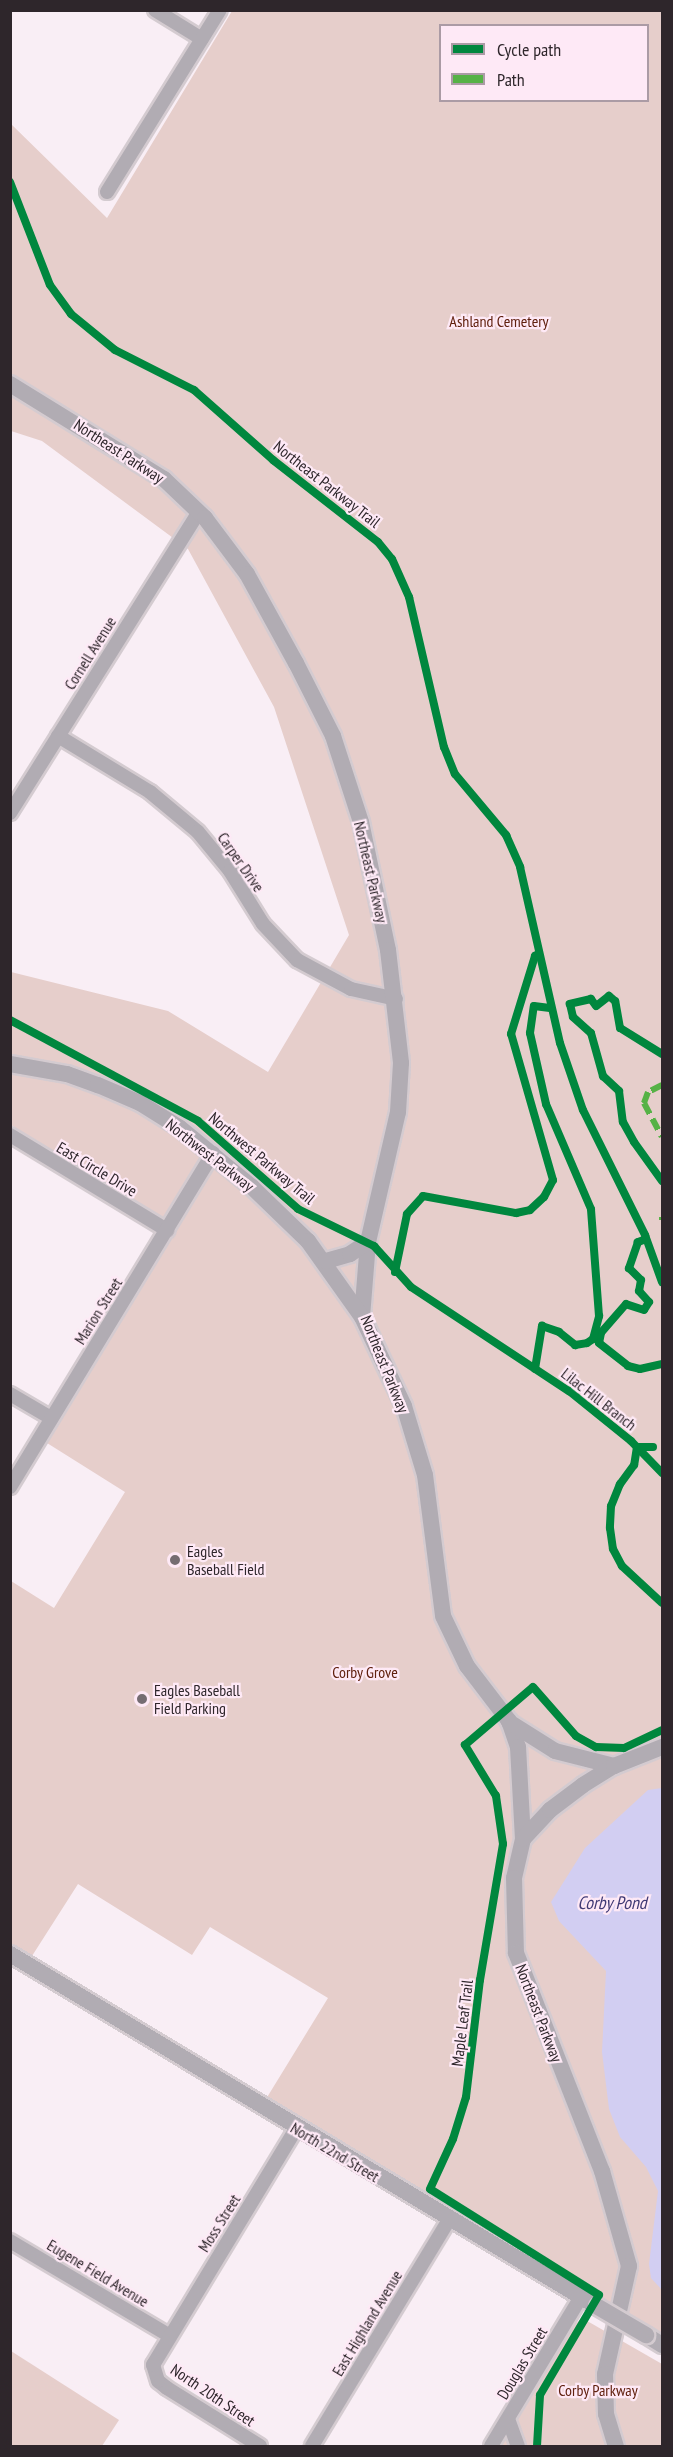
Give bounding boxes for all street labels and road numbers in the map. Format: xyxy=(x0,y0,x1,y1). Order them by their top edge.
street label: Northeast Parkway xyxy=(70,415,168,487)
street label: Northeast Parkway Trail xyxy=(270,436,384,532)
street label: Cornell Avenue xyxy=(60,613,120,693)
street label: Northeast Parkway xyxy=(350,819,392,925)
street label: Carper Drive xyxy=(214,829,268,895)
street label: Northwest Parkway Trail xyxy=(205,1108,319,1208)
street label: Northwest Parkway xyxy=(162,1115,258,1195)
street label: East Circle Drive xyxy=(53,1138,141,1200)
street label: Marion Street xyxy=(70,1274,126,1348)
street label: Northeast Parkway xyxy=(357,1312,413,1416)
street label: Lilac Hill Branch xyxy=(558,1364,640,1434)
street label: Northeast Parkway xyxy=(511,1961,567,2065)
street label: Maple Leaf Trail xyxy=(447,1978,477,2068)
street label: North 22nd Street xyxy=(287,2118,383,2186)
street label: Moss Street xyxy=(194,2191,244,2255)
street label: Eugene Field Avenue xyxy=(44,2235,152,2311)
street label: East Highland Avenue xyxy=(328,2266,406,2380)
street label: Douglas Street xyxy=(493,2323,551,2403)
street label: North 20th Street xyxy=(167,2360,259,2430)

